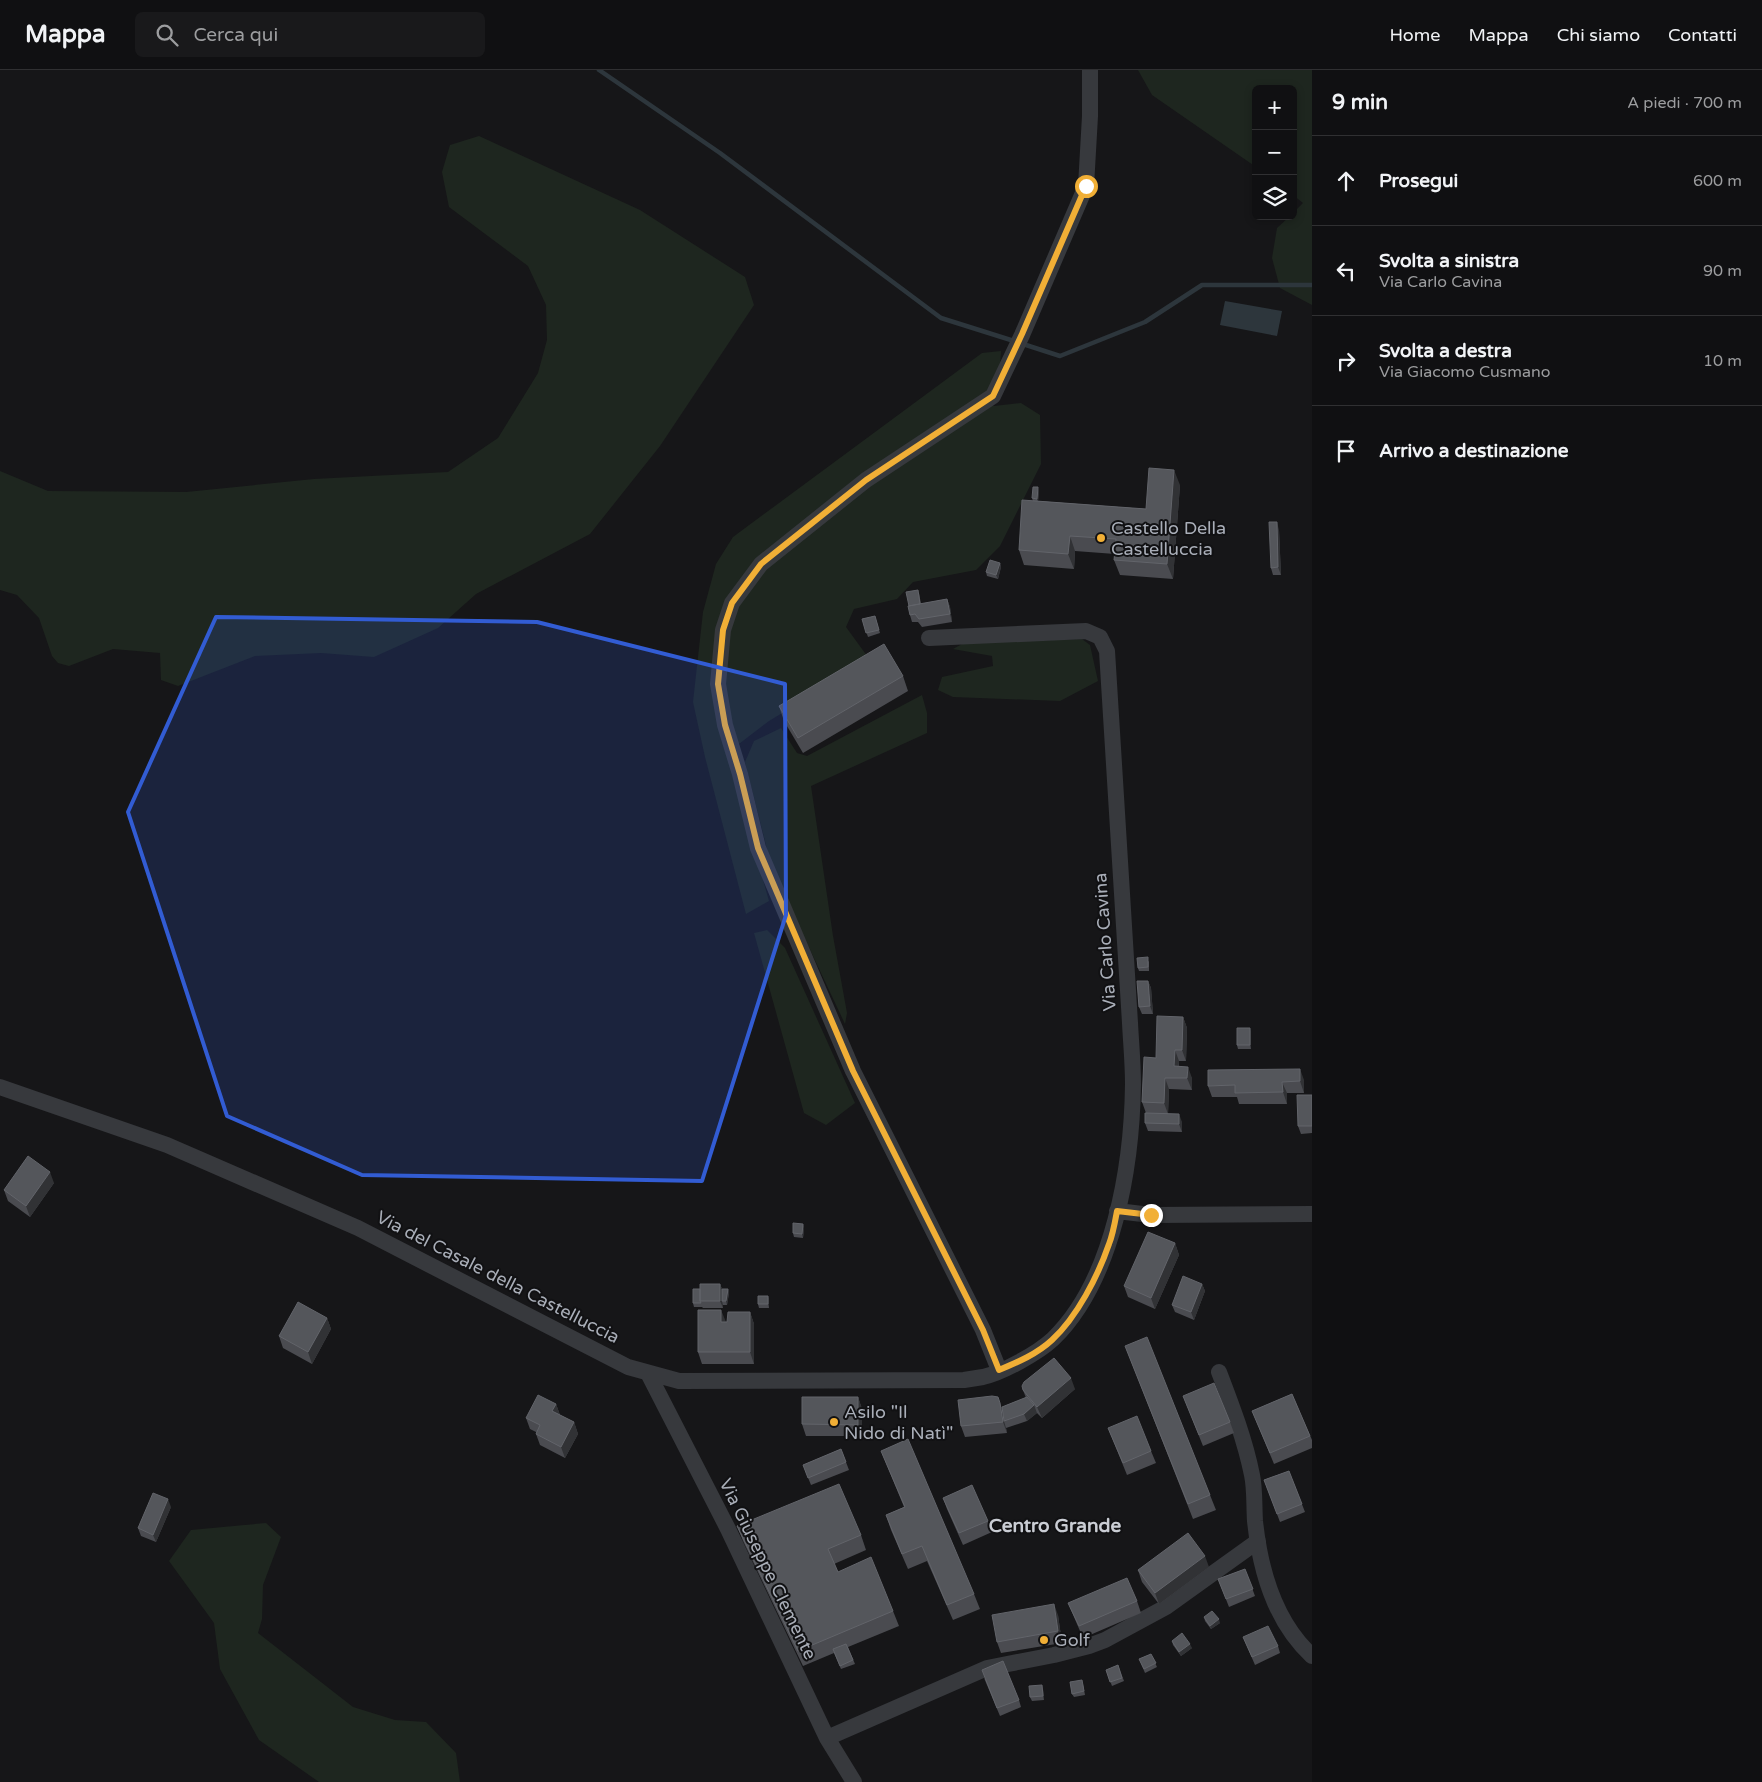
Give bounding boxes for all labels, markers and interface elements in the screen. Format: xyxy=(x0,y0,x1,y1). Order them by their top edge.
search box xyxy=(135,12,485,57)
text: Mappa xyxy=(25,20,105,49)
icon: search xyxy=(153,21,181,49)
text: Cerca qui xyxy=(193,24,278,46)
text: Home xyxy=(1389,24,1440,46)
text: Mappa xyxy=(1468,24,1529,46)
text: Chi siamo xyxy=(1557,24,1640,46)
text: Contatti xyxy=(1668,24,1737,46)
map controls xyxy=(1252,85,1297,220)
button: + xyxy=(1252,85,1297,130)
text: 9 min xyxy=(1332,90,1388,115)
text: A piedi · 700 m xyxy=(1627,93,1742,113)
button: − xyxy=(1252,130,1297,175)
icon: ahead xyxy=(1332,167,1360,195)
text: Prosegui xyxy=(1379,170,1458,192)
text: 600 m xyxy=(1693,171,1742,191)
route start xyxy=(1075,175,1098,198)
button: layers xyxy=(1252,175,1297,220)
text: Svolta a sinistra xyxy=(1379,250,1519,272)
icon: left xyxy=(1332,257,1360,285)
text: 90 m xyxy=(1703,261,1742,281)
text: Via Carlo Cavina xyxy=(1379,272,1502,292)
text: Svolta a destra xyxy=(1379,340,1512,362)
icon: right xyxy=(1332,347,1360,375)
text: 10 m xyxy=(1703,351,1742,371)
text: Via Giacomo Cusmano xyxy=(1379,362,1550,382)
icon: arrive xyxy=(1332,437,1360,465)
text: Arrivo a destinazione xyxy=(1379,440,1569,462)
place label: Castello Della Castelluccia xyxy=(1111,517,1226,560)
marker: Castello Della Castelluccia xyxy=(1095,532,1107,544)
street label: Via Carlo Cavina xyxy=(1089,872,1121,1012)
route end xyxy=(1140,1204,1163,1227)
street label: Via del Casale della Castelluccia xyxy=(373,1206,623,1348)
place label: Asilo "Il Nido di Natì" xyxy=(844,1401,953,1444)
marker: Asilo "Il Nido di Natì" xyxy=(828,1416,840,1428)
street label: Via Giuseppe Clemente xyxy=(715,1475,821,1663)
district label: Centro Grande xyxy=(989,1515,1121,1537)
place label: Golf xyxy=(1054,1629,1090,1651)
marker: Golf xyxy=(1038,1634,1050,1646)

